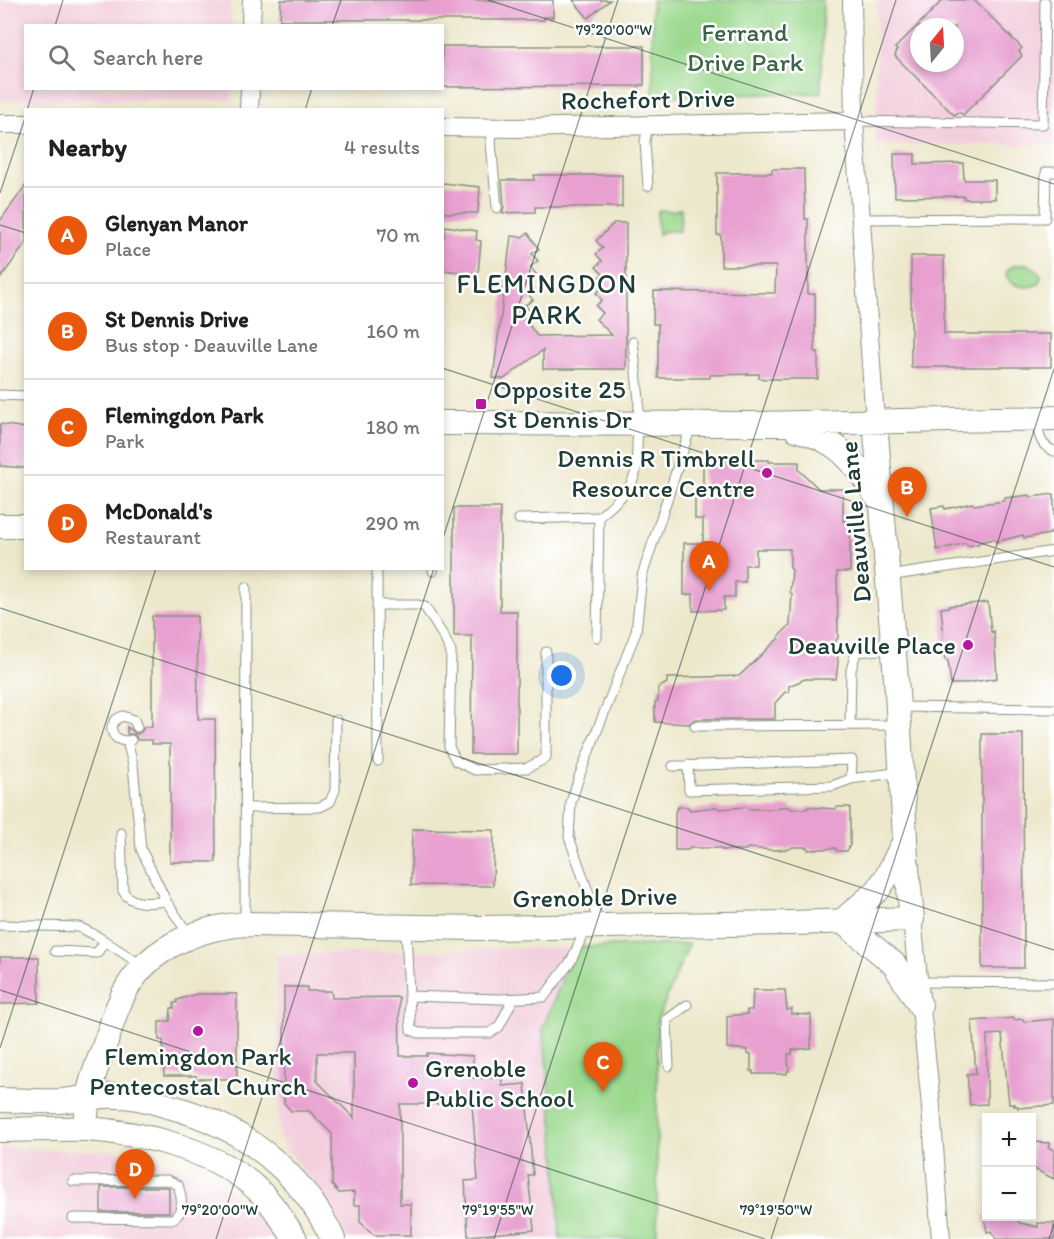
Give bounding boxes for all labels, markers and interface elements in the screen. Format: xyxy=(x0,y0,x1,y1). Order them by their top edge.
park label: Ferrand Drive Park xyxy=(687,16,804,78)
north arrow xyxy=(910,18,964,72)
text: 79°20'00"W xyxy=(576,21,652,39)
search box xyxy=(24,24,444,90)
icon: search xyxy=(45,41,78,74)
text: Search here xyxy=(93,44,203,71)
street label: Rochefort Drive xyxy=(561,81,735,117)
text: Nearby xyxy=(48,131,127,163)
text: 4 results xyxy=(344,135,420,159)
text: Glenyan Manor xyxy=(105,210,248,237)
text: A xyxy=(61,223,74,247)
text: 70 m xyxy=(376,223,420,247)
text: Place xyxy=(105,237,151,261)
district label: FLEMINGDON PARK xyxy=(456,267,638,331)
text: St Dennis Drive xyxy=(105,306,249,333)
text: B xyxy=(61,319,74,343)
text: 160 m xyxy=(367,319,420,343)
text: Bus stop · Deauville Lane xyxy=(105,333,318,357)
place label: Opposite 25 St Dennis Dr xyxy=(493,373,632,435)
marker: Opposite 25 St Dennis Dr xyxy=(474,397,488,411)
text: Flemingdon Park xyxy=(105,402,264,429)
text: C xyxy=(61,415,74,439)
text: 180 m xyxy=(366,415,420,439)
text: Park xyxy=(105,429,144,453)
street label: Deauville Lane xyxy=(832,440,878,604)
place label: Dennis R Timbrell Resource Centre xyxy=(557,442,755,504)
marker: Dennis R Timbrell Resource Centre xyxy=(760,466,774,480)
pin: B xyxy=(888,468,926,517)
text: McDonald's xyxy=(105,498,213,525)
text: D xyxy=(61,511,74,535)
text: 290 m xyxy=(365,511,420,535)
text: Restaurant xyxy=(105,525,201,549)
pin: A xyxy=(690,542,728,591)
place label: Deauville Place xyxy=(788,629,956,661)
marker: Deauville Place xyxy=(961,638,975,652)
your location xyxy=(547,661,576,690)
street label: Grenoble Drive xyxy=(512,880,678,914)
marker: Flemingdon Park Pentecostal Church xyxy=(191,1024,205,1038)
place label: Flemingdon Park Pentecostal Church xyxy=(89,1040,307,1102)
pin: C xyxy=(584,1042,622,1092)
place label: Grenoble Public School xyxy=(425,1052,574,1114)
marker: Grenoble Public School xyxy=(406,1076,420,1090)
map controls xyxy=(982,1113,1036,1221)
button: + xyxy=(982,1113,1036,1167)
pin: D xyxy=(116,1150,154,1199)
button: − xyxy=(982,1167,1036,1221)
text: 79°20'00"W xyxy=(182,1201,258,1219)
text: 79°19'55"W xyxy=(462,1201,534,1219)
text: 79°19'50"W xyxy=(740,1201,813,1219)

